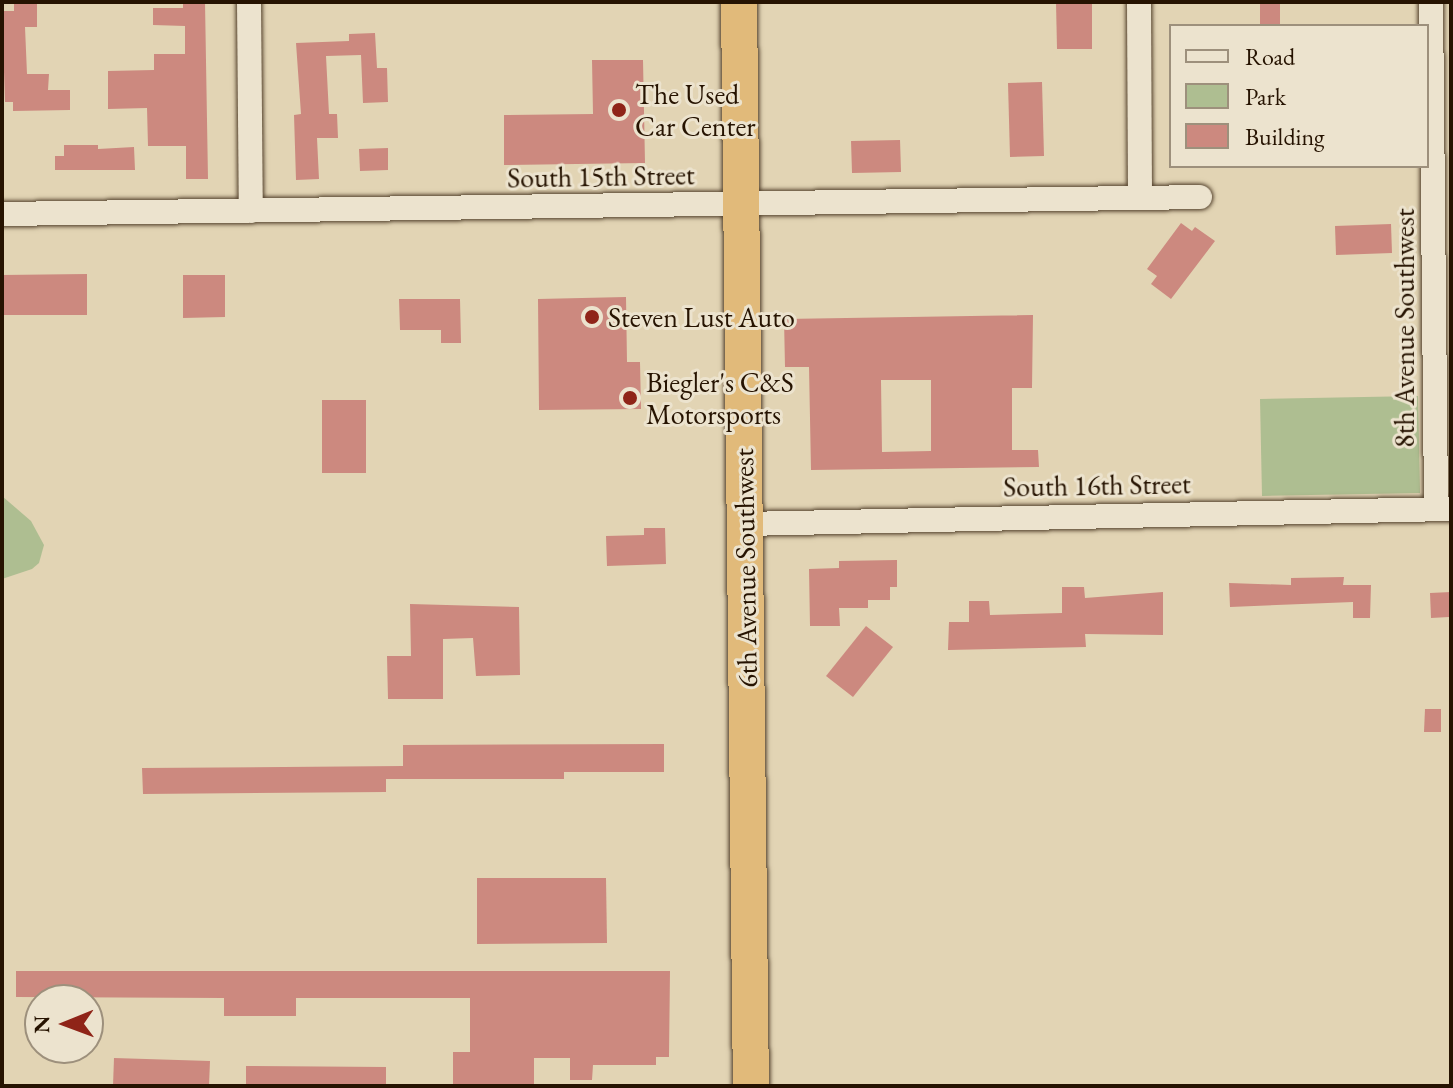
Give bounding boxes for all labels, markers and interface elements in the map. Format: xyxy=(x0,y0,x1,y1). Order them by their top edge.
legend xyxy=(1169,24,1429,168)
text: Road xyxy=(1245,41,1295,72)
place label: The Used Car Center xyxy=(635,77,756,143)
text: Park xyxy=(1245,81,1286,112)
marker: The Used Car Center xyxy=(610,101,628,119)
text: Building xyxy=(1245,121,1325,152)
street label: South 15th Street xyxy=(507,158,695,194)
street label: 8th Avenue Southwest xyxy=(1387,208,1421,448)
place label: Steven Lust Auto xyxy=(608,300,795,334)
marker: Steven Lust Auto xyxy=(583,308,601,326)
place label: Biegler's C&S Motorsports xyxy=(646,365,794,431)
marker: Biegler's C&S Motorsports xyxy=(621,389,639,407)
street label: 6th Avenue Southwest xyxy=(726,448,764,688)
street label: South 16th Street xyxy=(1003,467,1191,503)
north arrow xyxy=(24,984,104,1064)
text: N xyxy=(27,1015,56,1034)

